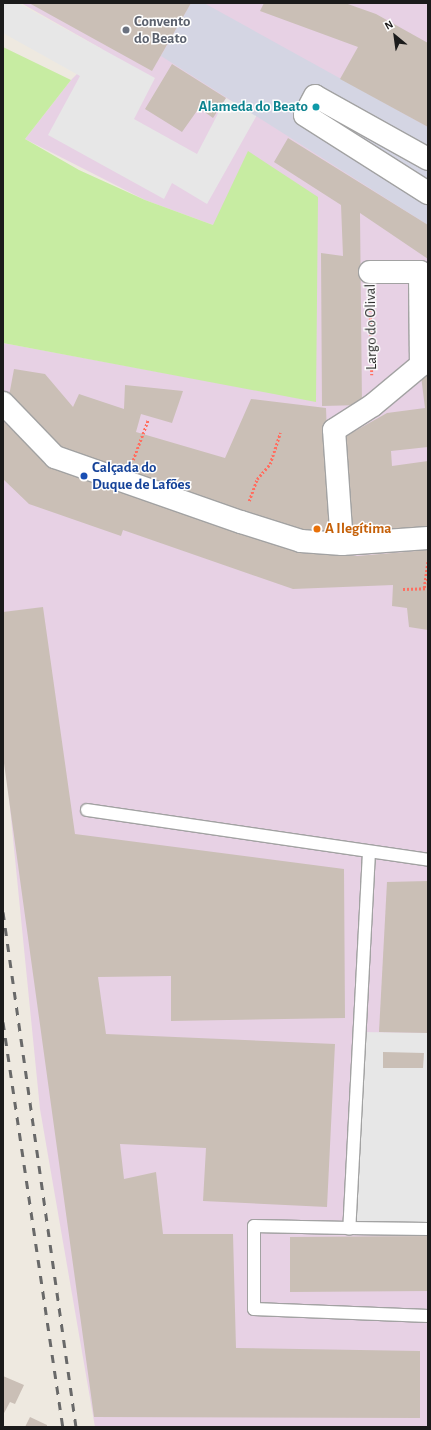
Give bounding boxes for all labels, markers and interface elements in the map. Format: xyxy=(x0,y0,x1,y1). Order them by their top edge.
place label: Convento do Beato xyxy=(134,12,190,47)
north arrow xyxy=(375,16,415,56)
text: N xyxy=(383,18,395,32)
marker: Convento do Beato xyxy=(121,25,131,35)
place label: Alameda do Beato xyxy=(198,98,308,116)
marker: Alameda do Beato xyxy=(311,102,321,112)
street label: Largo do Olival xyxy=(361,284,381,370)
place label: Calçada do Duque de Lafões xyxy=(92,458,190,493)
marker: Calçada do Duque de Lafões xyxy=(79,471,89,481)
place label: A Ilegítima xyxy=(325,520,392,538)
marker: A Ilegítima xyxy=(312,524,322,534)

